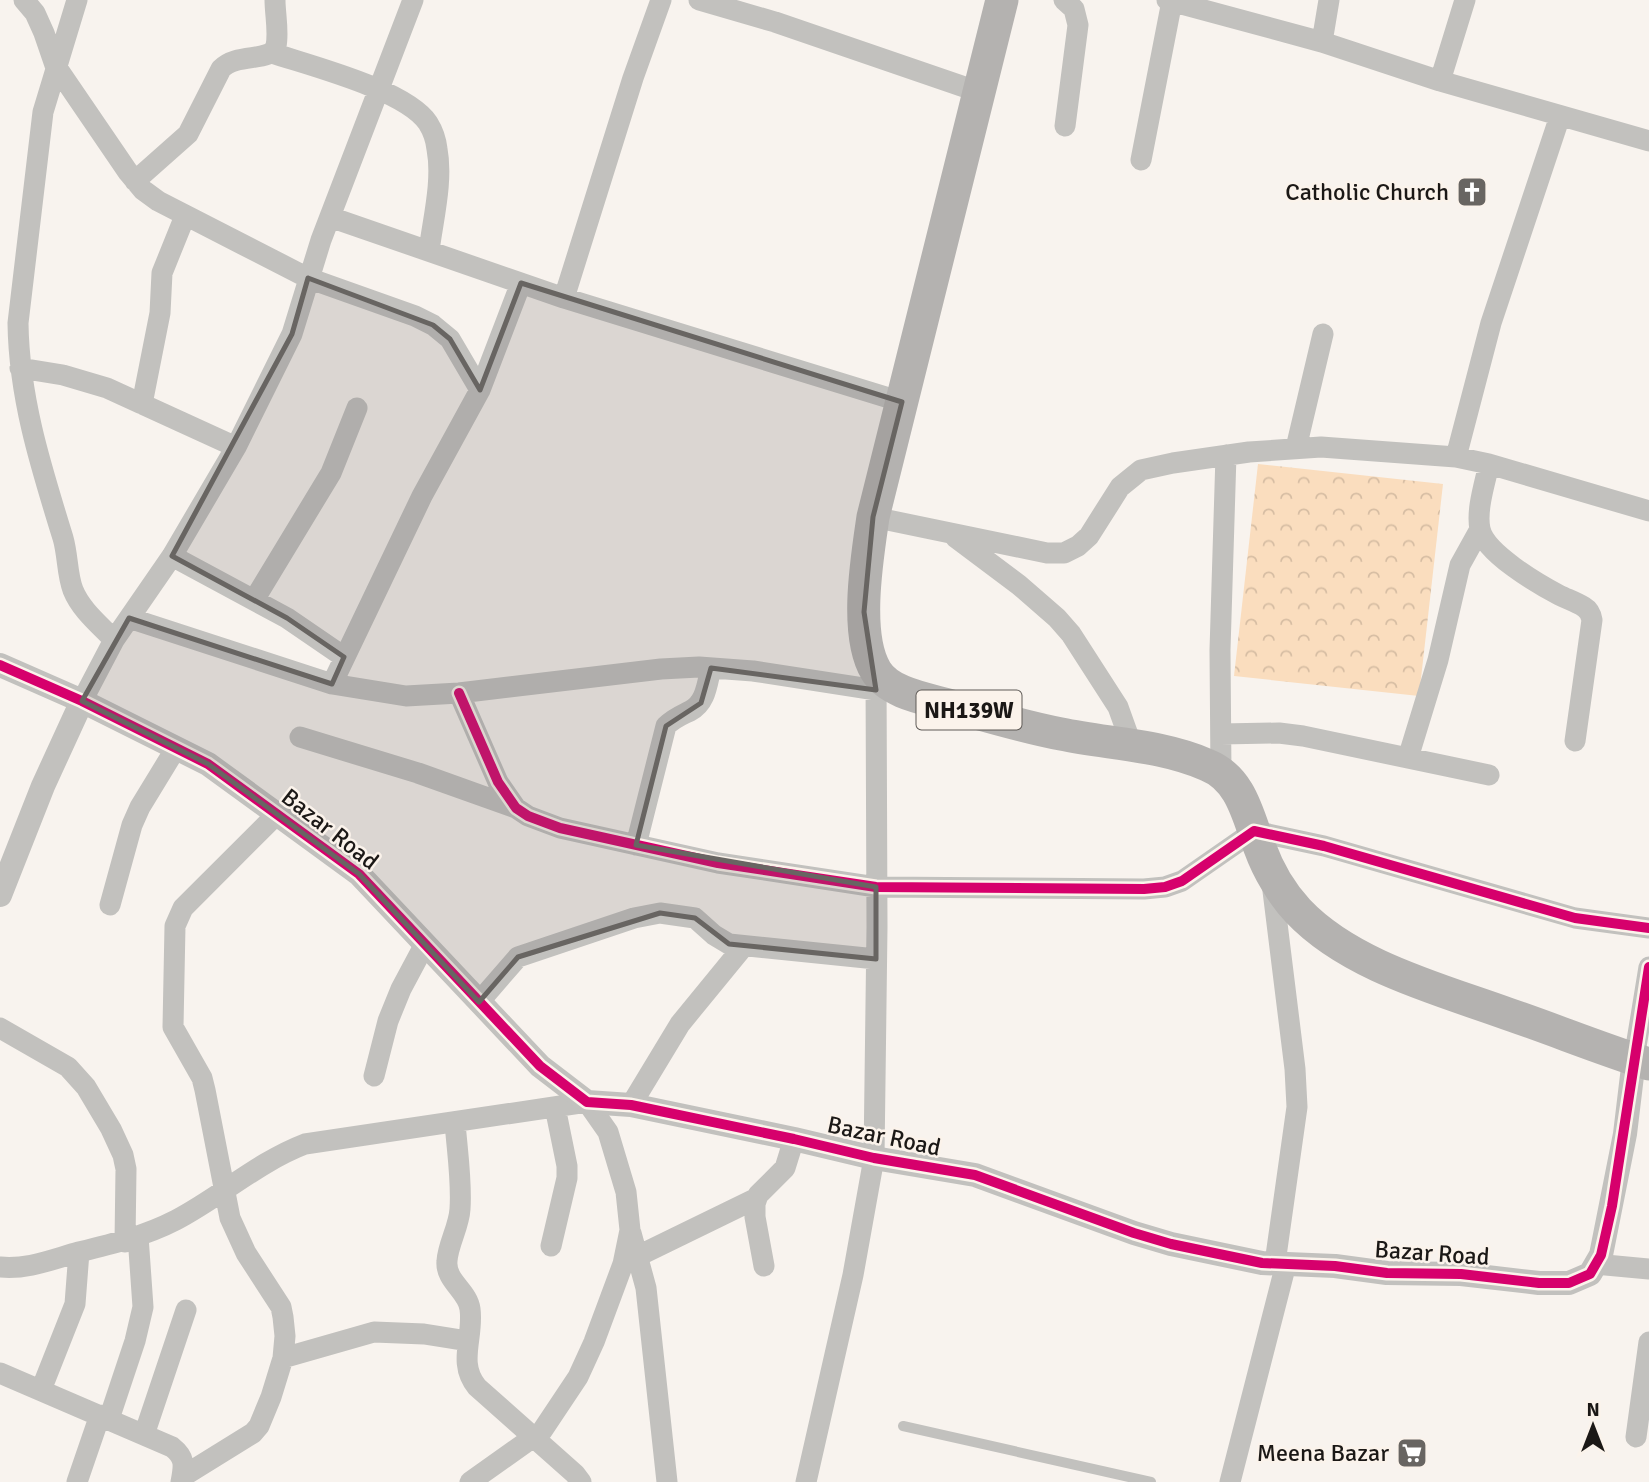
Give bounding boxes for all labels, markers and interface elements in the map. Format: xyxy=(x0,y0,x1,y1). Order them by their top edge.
church icon: Catholic Church xyxy=(1455,175,1489,209)
place label: Catholic Church xyxy=(1285,177,1449,207)
road number: NH139W xyxy=(916,690,1021,730)
street label: Bazar Road xyxy=(275,782,385,876)
street label: Bazar Road xyxy=(825,1109,943,1163)
street label: Bazar Road xyxy=(1374,1234,1490,1272)
north arrow xyxy=(1558,1391,1628,1461)
text: N xyxy=(1586,1398,1600,1422)
supermarket icon: Meena Bazar xyxy=(1395,1436,1429,1470)
place label: Meena Bazar xyxy=(1257,1438,1389,1468)

